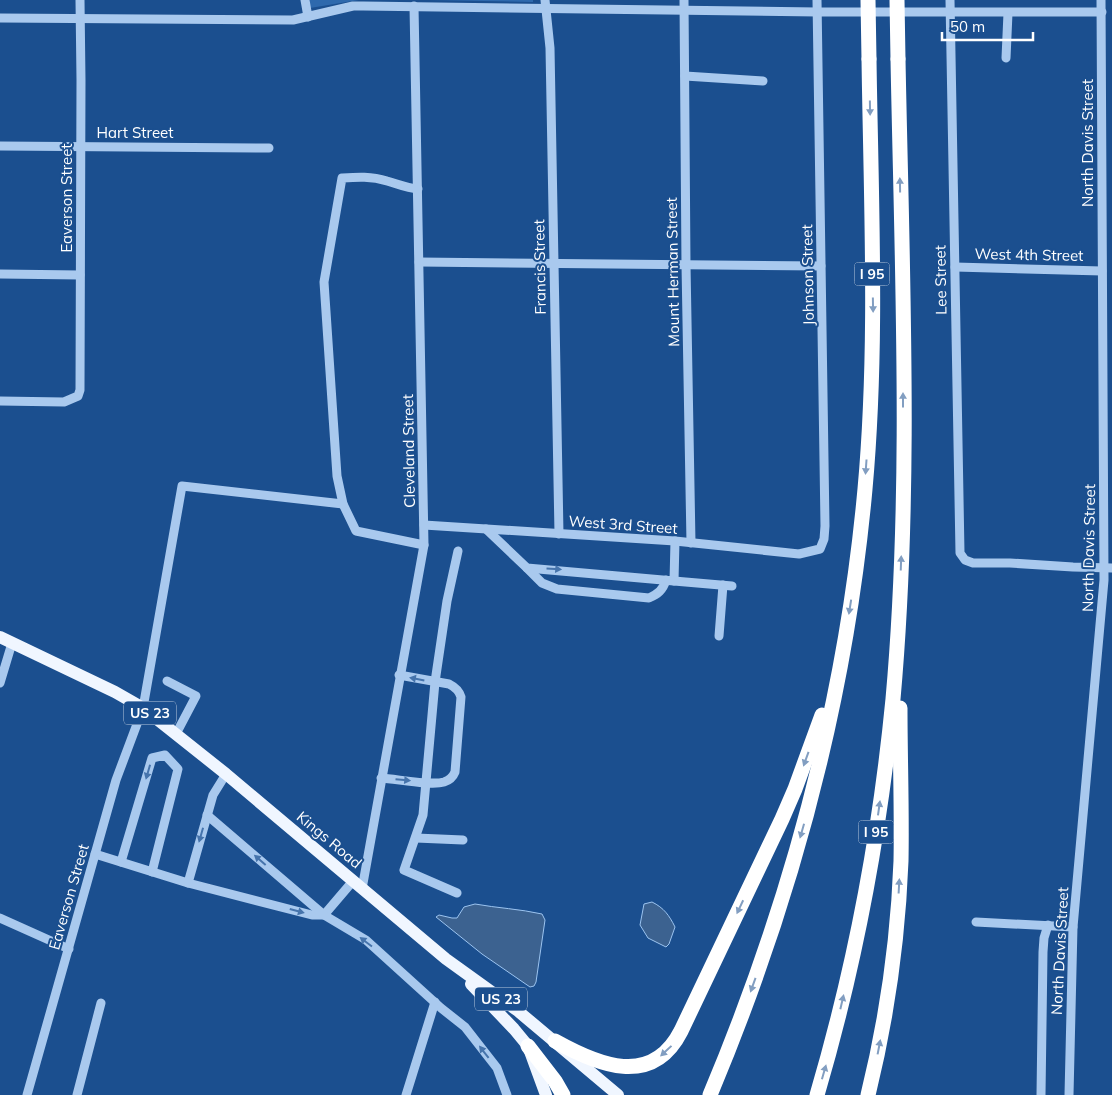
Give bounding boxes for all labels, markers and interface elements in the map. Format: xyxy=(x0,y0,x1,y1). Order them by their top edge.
scale bar xyxy=(942,10,1033,42)
text: 50 m xyxy=(950,17,985,36)
street label: North Davis Street xyxy=(1078,79,1097,207)
one-way arrow xyxy=(866,100,874,116)
street label: Hart Street xyxy=(97,123,173,142)
street label: Eaverson Street xyxy=(57,143,76,253)
one-way arrow xyxy=(896,177,904,193)
street label: Mount Herman Street xyxy=(662,197,683,347)
street label: Francis Street xyxy=(529,219,550,315)
street label: Johnson Street xyxy=(797,224,818,326)
street label: West 4th Street xyxy=(974,244,1084,265)
street label: Lee Street xyxy=(930,245,951,315)
road number: I 95 xyxy=(854,262,890,286)
one-way arrow xyxy=(869,297,877,313)
one-way arrow xyxy=(899,392,907,408)
street label: Cleveland Street xyxy=(398,394,419,508)
one-way arrow xyxy=(862,460,870,476)
street label: North Davis Street xyxy=(1078,484,1099,612)
street label: West 3rd Street xyxy=(568,511,678,538)
one-way arrow xyxy=(897,554,905,570)
one-way arrow xyxy=(546,566,562,574)
one-way arrow xyxy=(846,599,854,615)
one-way arrow xyxy=(409,674,425,682)
road number: US 23 xyxy=(124,701,176,724)
one-way arrow xyxy=(802,752,810,767)
one-way arrow xyxy=(143,765,151,780)
one-way arrow xyxy=(396,776,412,784)
one-way arrow xyxy=(876,800,884,816)
street label: Kings Road xyxy=(293,807,366,872)
road number: I 95 xyxy=(858,820,894,844)
one-way arrow xyxy=(798,823,806,838)
one-way arrow xyxy=(197,828,205,843)
street label: Eaverson Street xyxy=(44,842,93,952)
one-way arrow xyxy=(254,855,267,866)
one-way arrow xyxy=(896,878,904,894)
street label: North Davis Street xyxy=(1047,887,1072,1015)
one-way arrow xyxy=(736,900,744,914)
one-way arrow xyxy=(290,907,305,915)
one-way arrow xyxy=(360,936,373,947)
one-way arrow xyxy=(749,978,756,993)
road number: US 23 xyxy=(475,988,527,1011)
one-way arrow xyxy=(838,995,846,1010)
one-way arrow xyxy=(875,1039,883,1055)
one-way arrow xyxy=(661,1045,673,1057)
one-way arrow xyxy=(479,1046,490,1059)
one-way arrow xyxy=(820,1065,828,1080)

